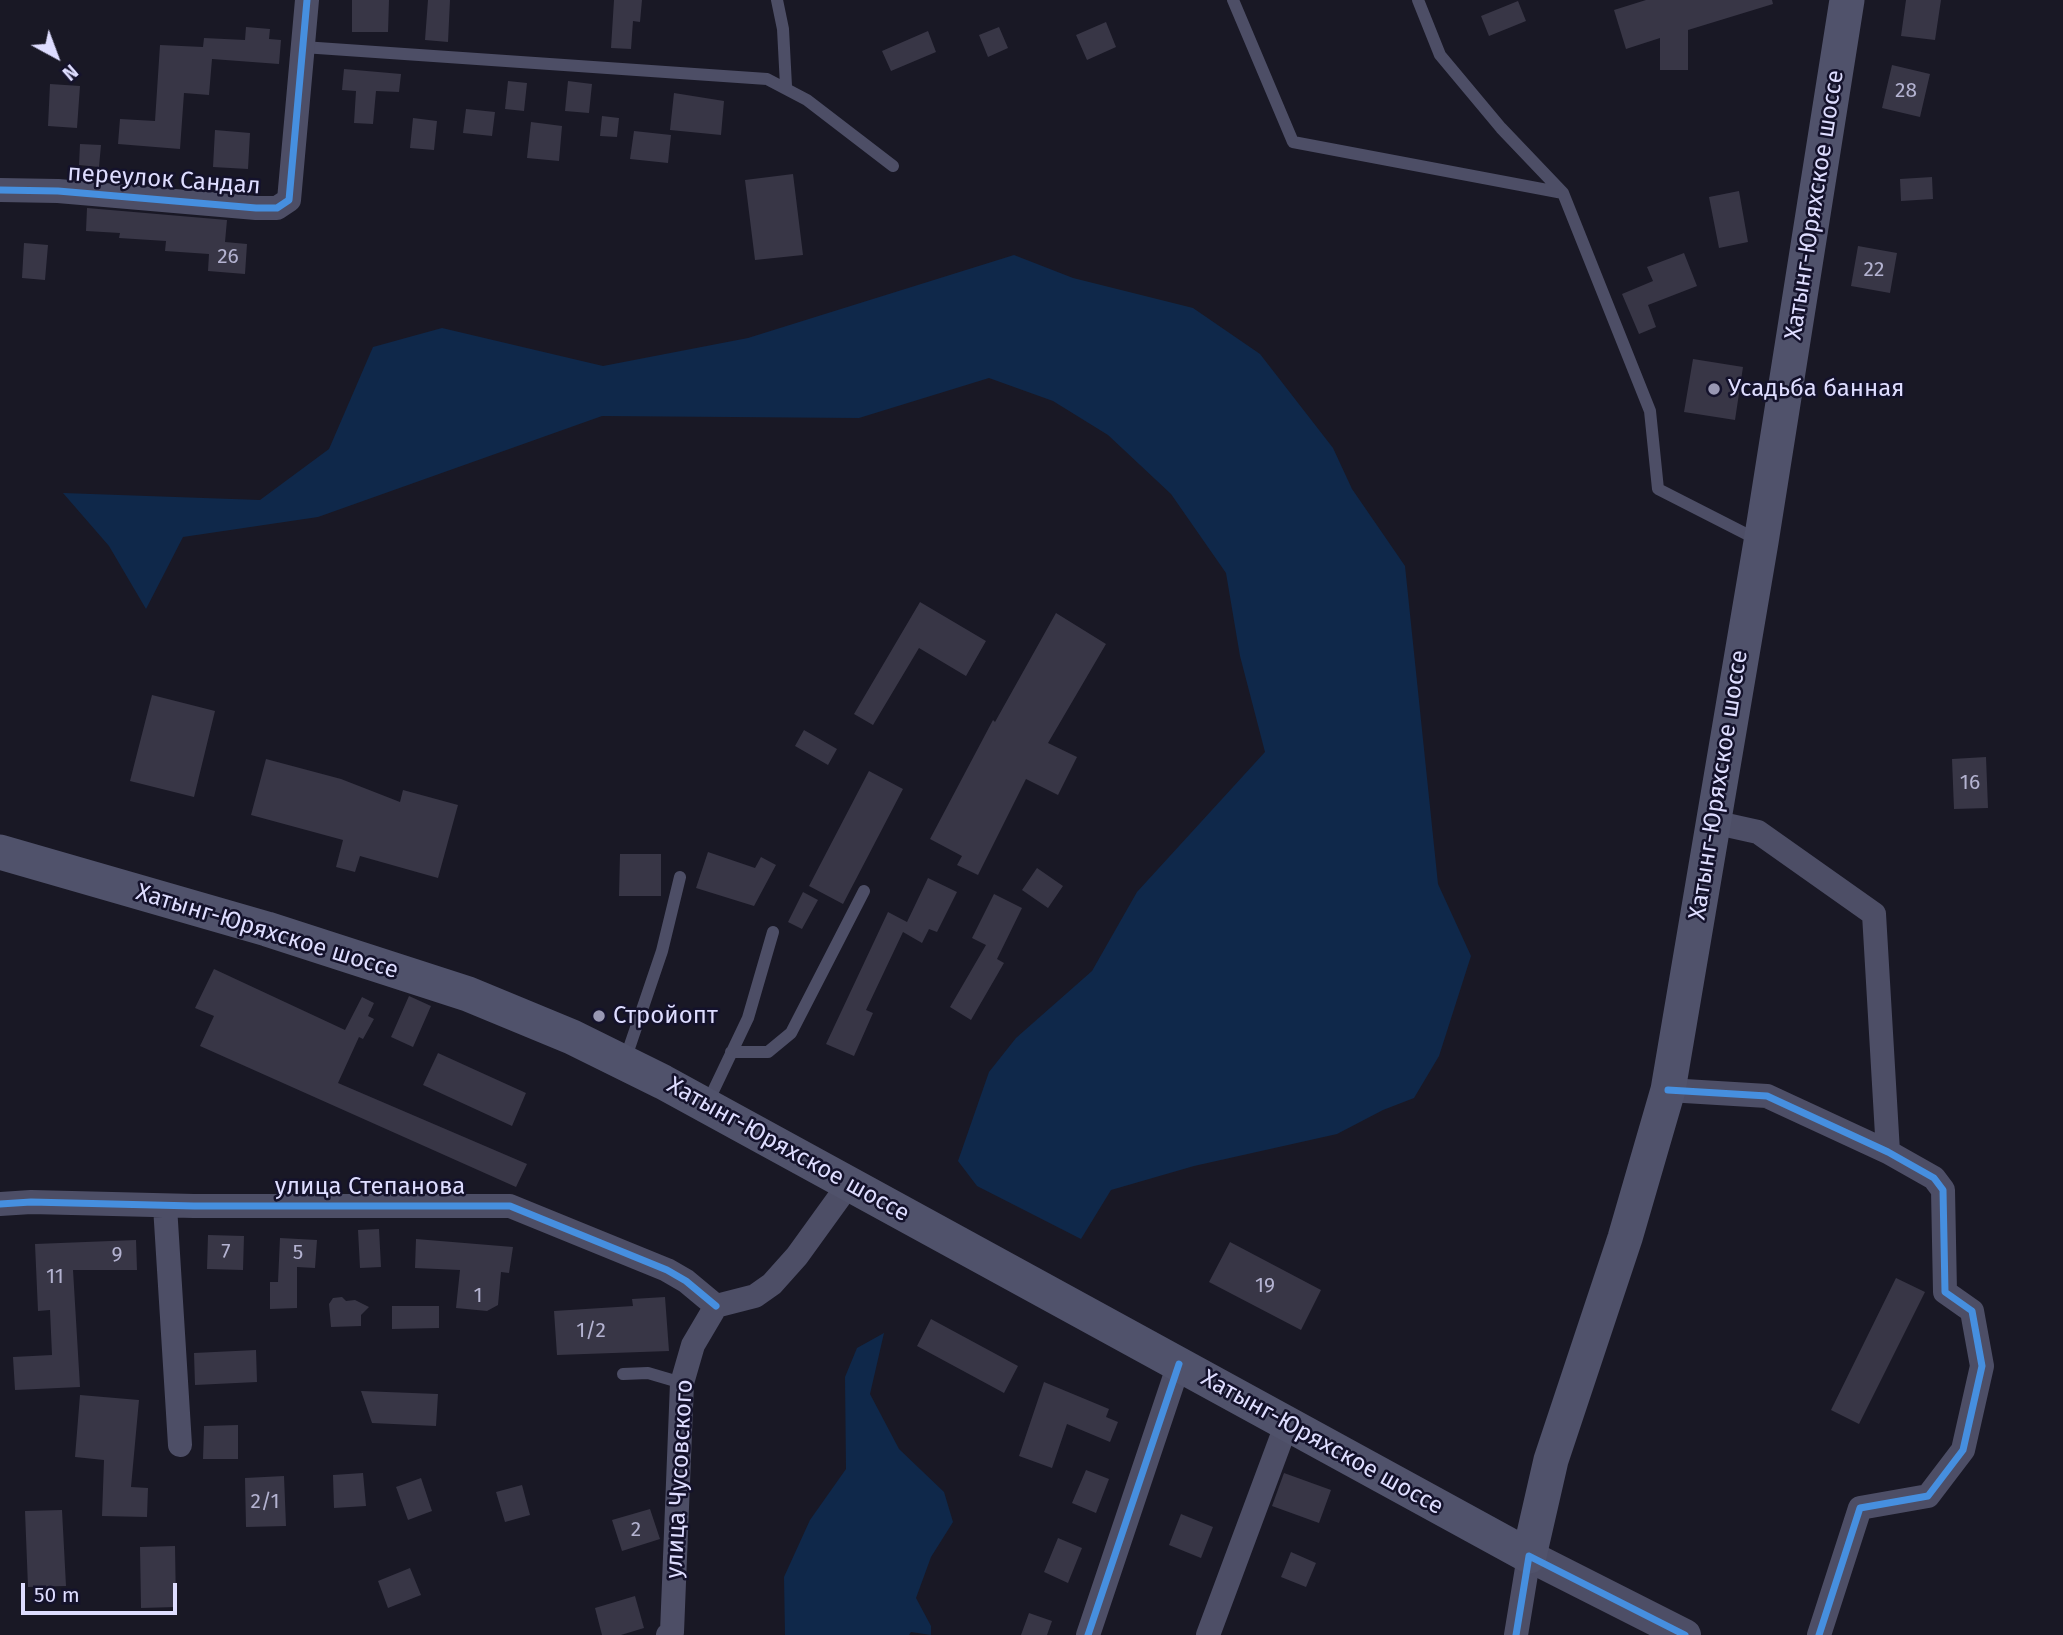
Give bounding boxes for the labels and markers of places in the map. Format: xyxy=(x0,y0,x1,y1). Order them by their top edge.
place label: Усадьба банная xyxy=(1728,375,1905,403)
marker: Усадьба банная xyxy=(1706,381,1722,397)
place label: Стройопт xyxy=(613,1002,718,1030)
marker: Стройопт xyxy=(591,1008,607,1024)

